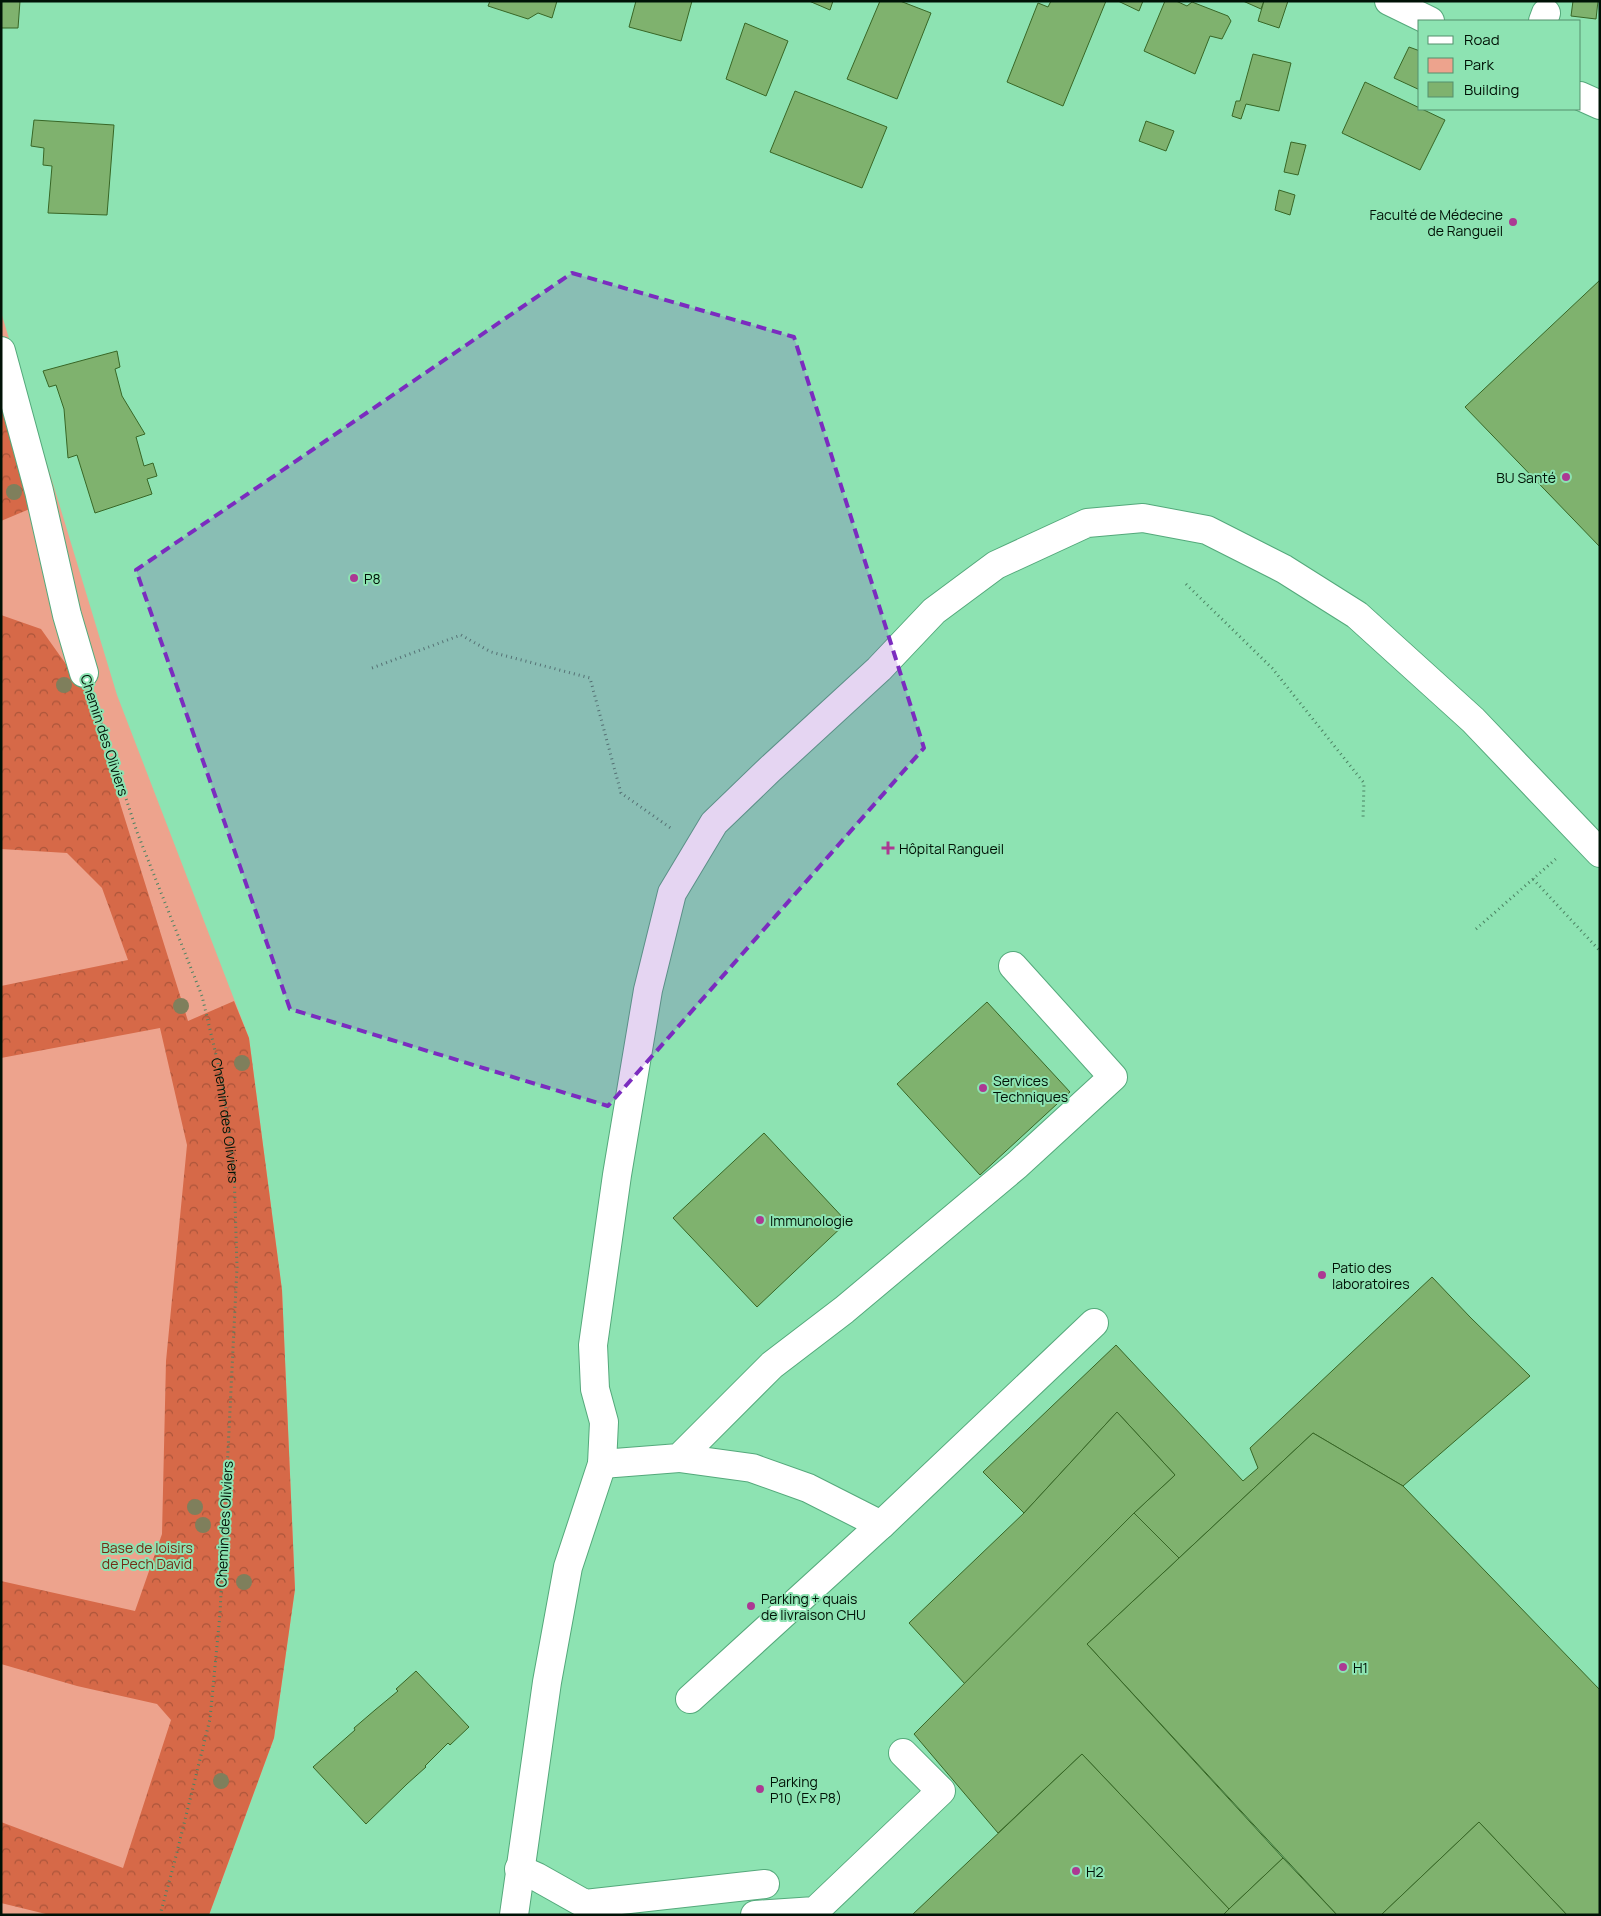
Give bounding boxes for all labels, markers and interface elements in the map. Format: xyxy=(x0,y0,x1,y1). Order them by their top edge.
legend xyxy=(1418,20,1581,110)
text: Road xyxy=(1464,29,1500,50)
text: Park xyxy=(1464,54,1494,75)
text: Building xyxy=(1464,79,1519,100)
place label: Faculté de Médecine de Rangueil xyxy=(1370,205,1503,240)
marker: Faculté de Médecine de Rangueil xyxy=(1507,216,1519,228)
place label: BU Santé xyxy=(1496,468,1556,487)
marker: BU Santé xyxy=(1560,471,1572,483)
place label: P8 xyxy=(364,569,381,588)
marker: P8 xyxy=(348,572,360,584)
street label: Chemin des Oliviers xyxy=(76,672,134,798)
place label: Hôpital Rangueil xyxy=(899,839,1004,858)
marker: Hôpital Rangueil xyxy=(881,841,895,855)
street label: Chemin des Oliviers xyxy=(207,1056,244,1183)
place label: Services Techniques xyxy=(993,1071,1068,1106)
marker: Services Techniques xyxy=(977,1082,989,1094)
place label: Immunologie xyxy=(770,1211,853,1230)
marker: Immunologie xyxy=(754,1214,766,1226)
place label: Patio des laboratoires xyxy=(1332,1258,1409,1293)
marker: Patio des laboratoires xyxy=(1316,1269,1328,1281)
street label: Chemin des Oliviers xyxy=(211,1460,237,1588)
park label: Base de loisirs de Pech David xyxy=(101,1538,193,1573)
place label: Parking + quais de livraison CHU xyxy=(761,1589,866,1624)
marker: Parking + quais de livraison CHU xyxy=(745,1600,757,1612)
place label: H1 xyxy=(1353,1658,1368,1677)
marker: H1 xyxy=(1337,1661,1349,1673)
place label: Parking P10 (Ex P8) xyxy=(770,1772,842,1807)
marker: Parking P10 (Ex P8) xyxy=(754,1783,766,1795)
place label: H2 xyxy=(1086,1862,1104,1881)
marker: H2 xyxy=(1070,1865,1082,1877)

